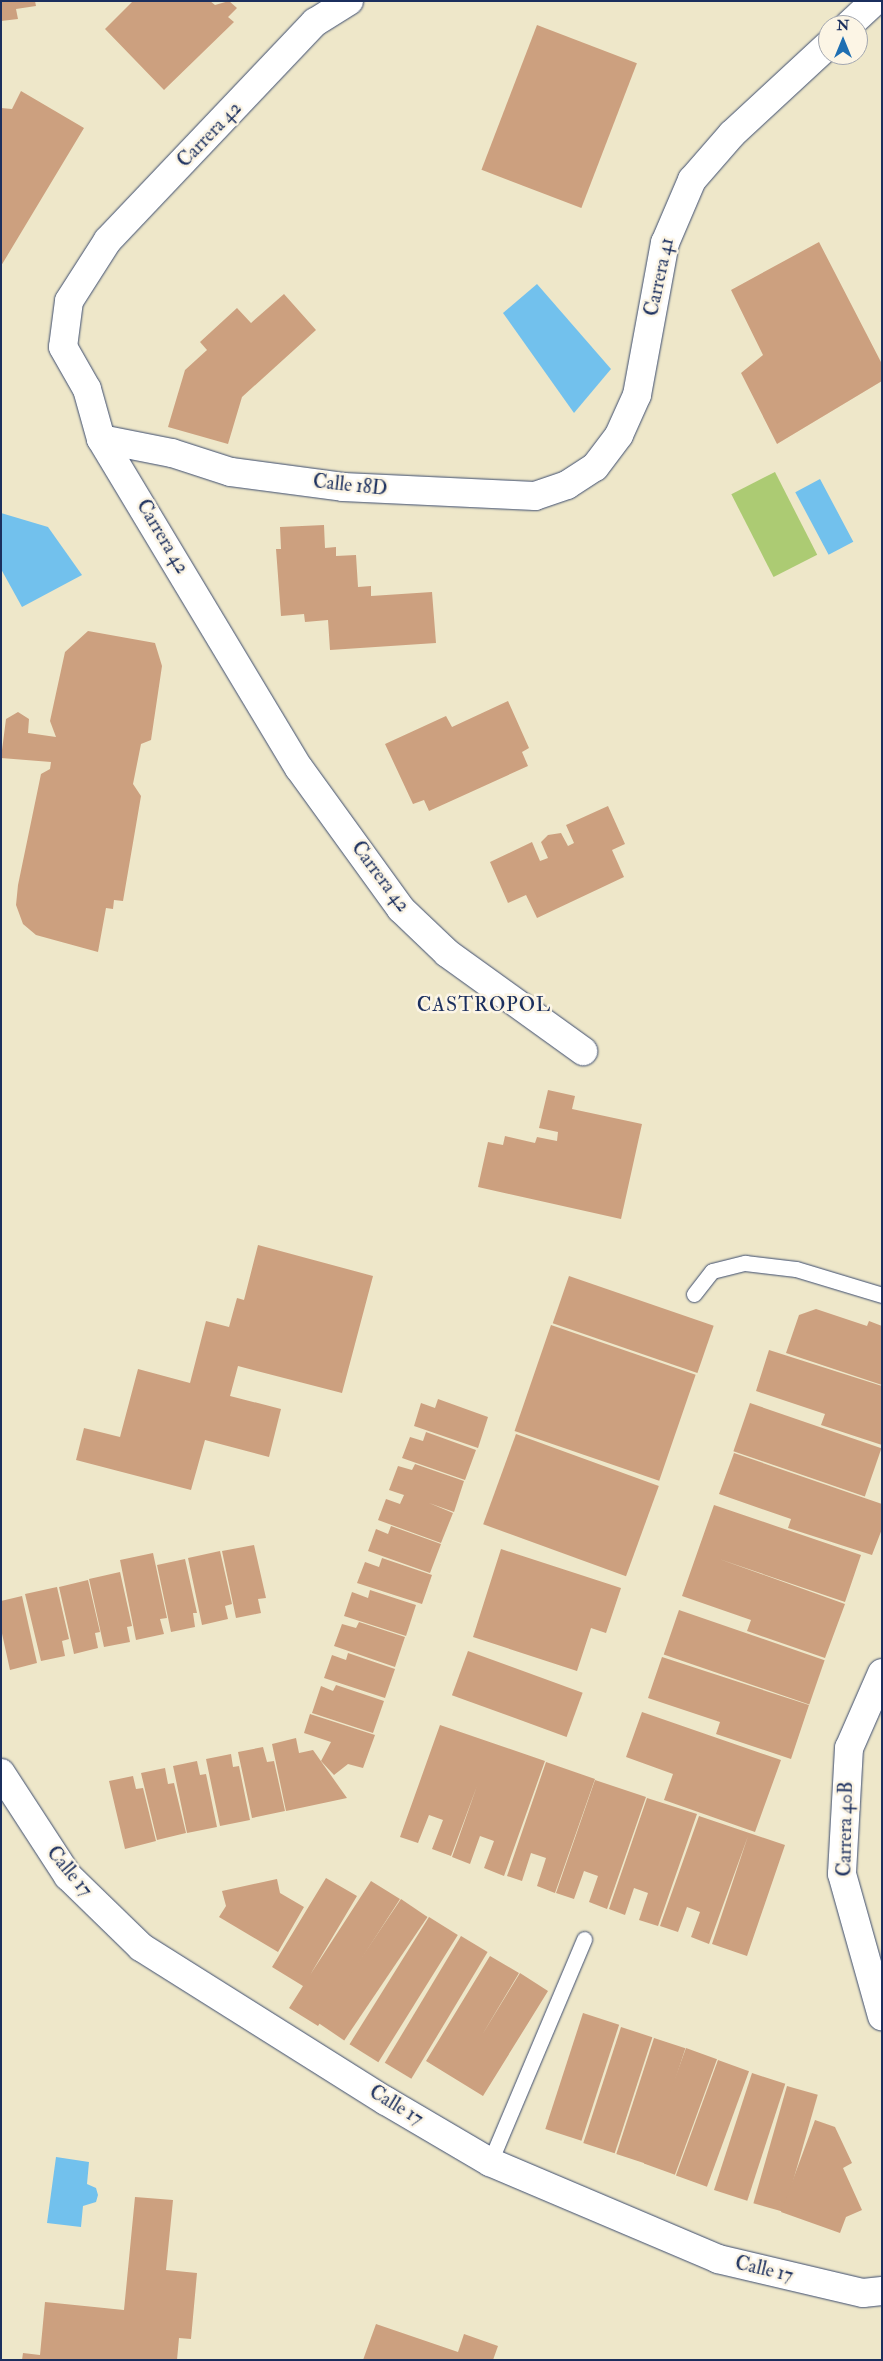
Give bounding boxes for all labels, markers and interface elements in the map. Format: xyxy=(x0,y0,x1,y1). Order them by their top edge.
north arrow xyxy=(818,15,868,65)
text: N xyxy=(837,17,849,34)
street label: Carrera 42 xyxy=(173,97,247,173)
street label: Carrera 41 xyxy=(641,236,679,318)
street label: Calle 18D xyxy=(312,471,388,501)
street label: Carrera 42 xyxy=(131,496,193,578)
street label: Carrera 42 xyxy=(346,837,414,917)
district label: CASTROPOL xyxy=(416,992,552,1016)
street label: Carrera 40B xyxy=(834,1781,858,1877)
street label: Calle 17 xyxy=(41,1842,97,1902)
street label: Calle 17 xyxy=(365,2081,427,2131)
street label: Calle 17 xyxy=(733,2252,795,2288)

